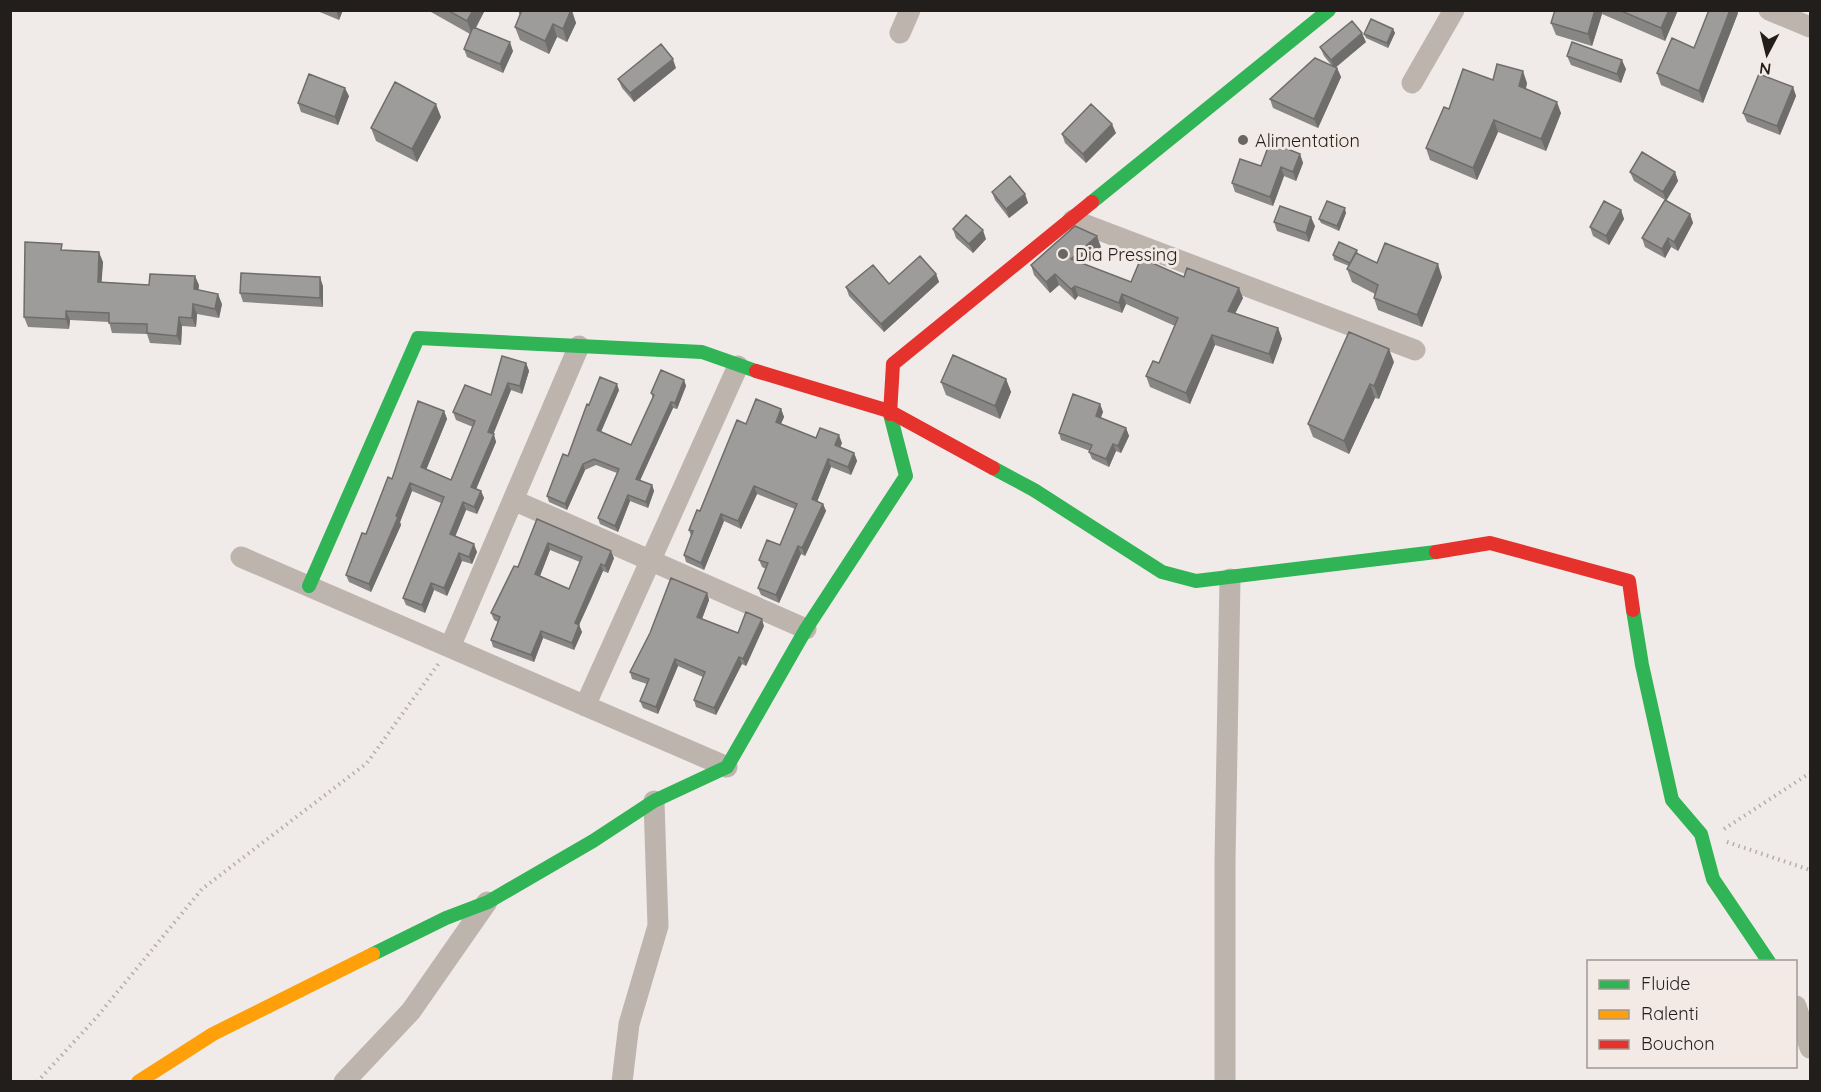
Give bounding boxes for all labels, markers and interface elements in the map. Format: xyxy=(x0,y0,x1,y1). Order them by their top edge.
north arrow xyxy=(1737,24,1797,84)
text: N xyxy=(1758,58,1772,80)
place label: Alimentation xyxy=(1255,129,1360,152)
marker: Alimentation xyxy=(1236,133,1250,147)
place label: Dia Pressing xyxy=(1075,243,1177,266)
marker: Dia Pressing xyxy=(1056,247,1070,261)
legend xyxy=(1587,960,1797,1068)
text: Fluide xyxy=(1641,972,1690,995)
text: Ralenti xyxy=(1641,1002,1699,1025)
text: Bouchon xyxy=(1641,1032,1715,1055)

